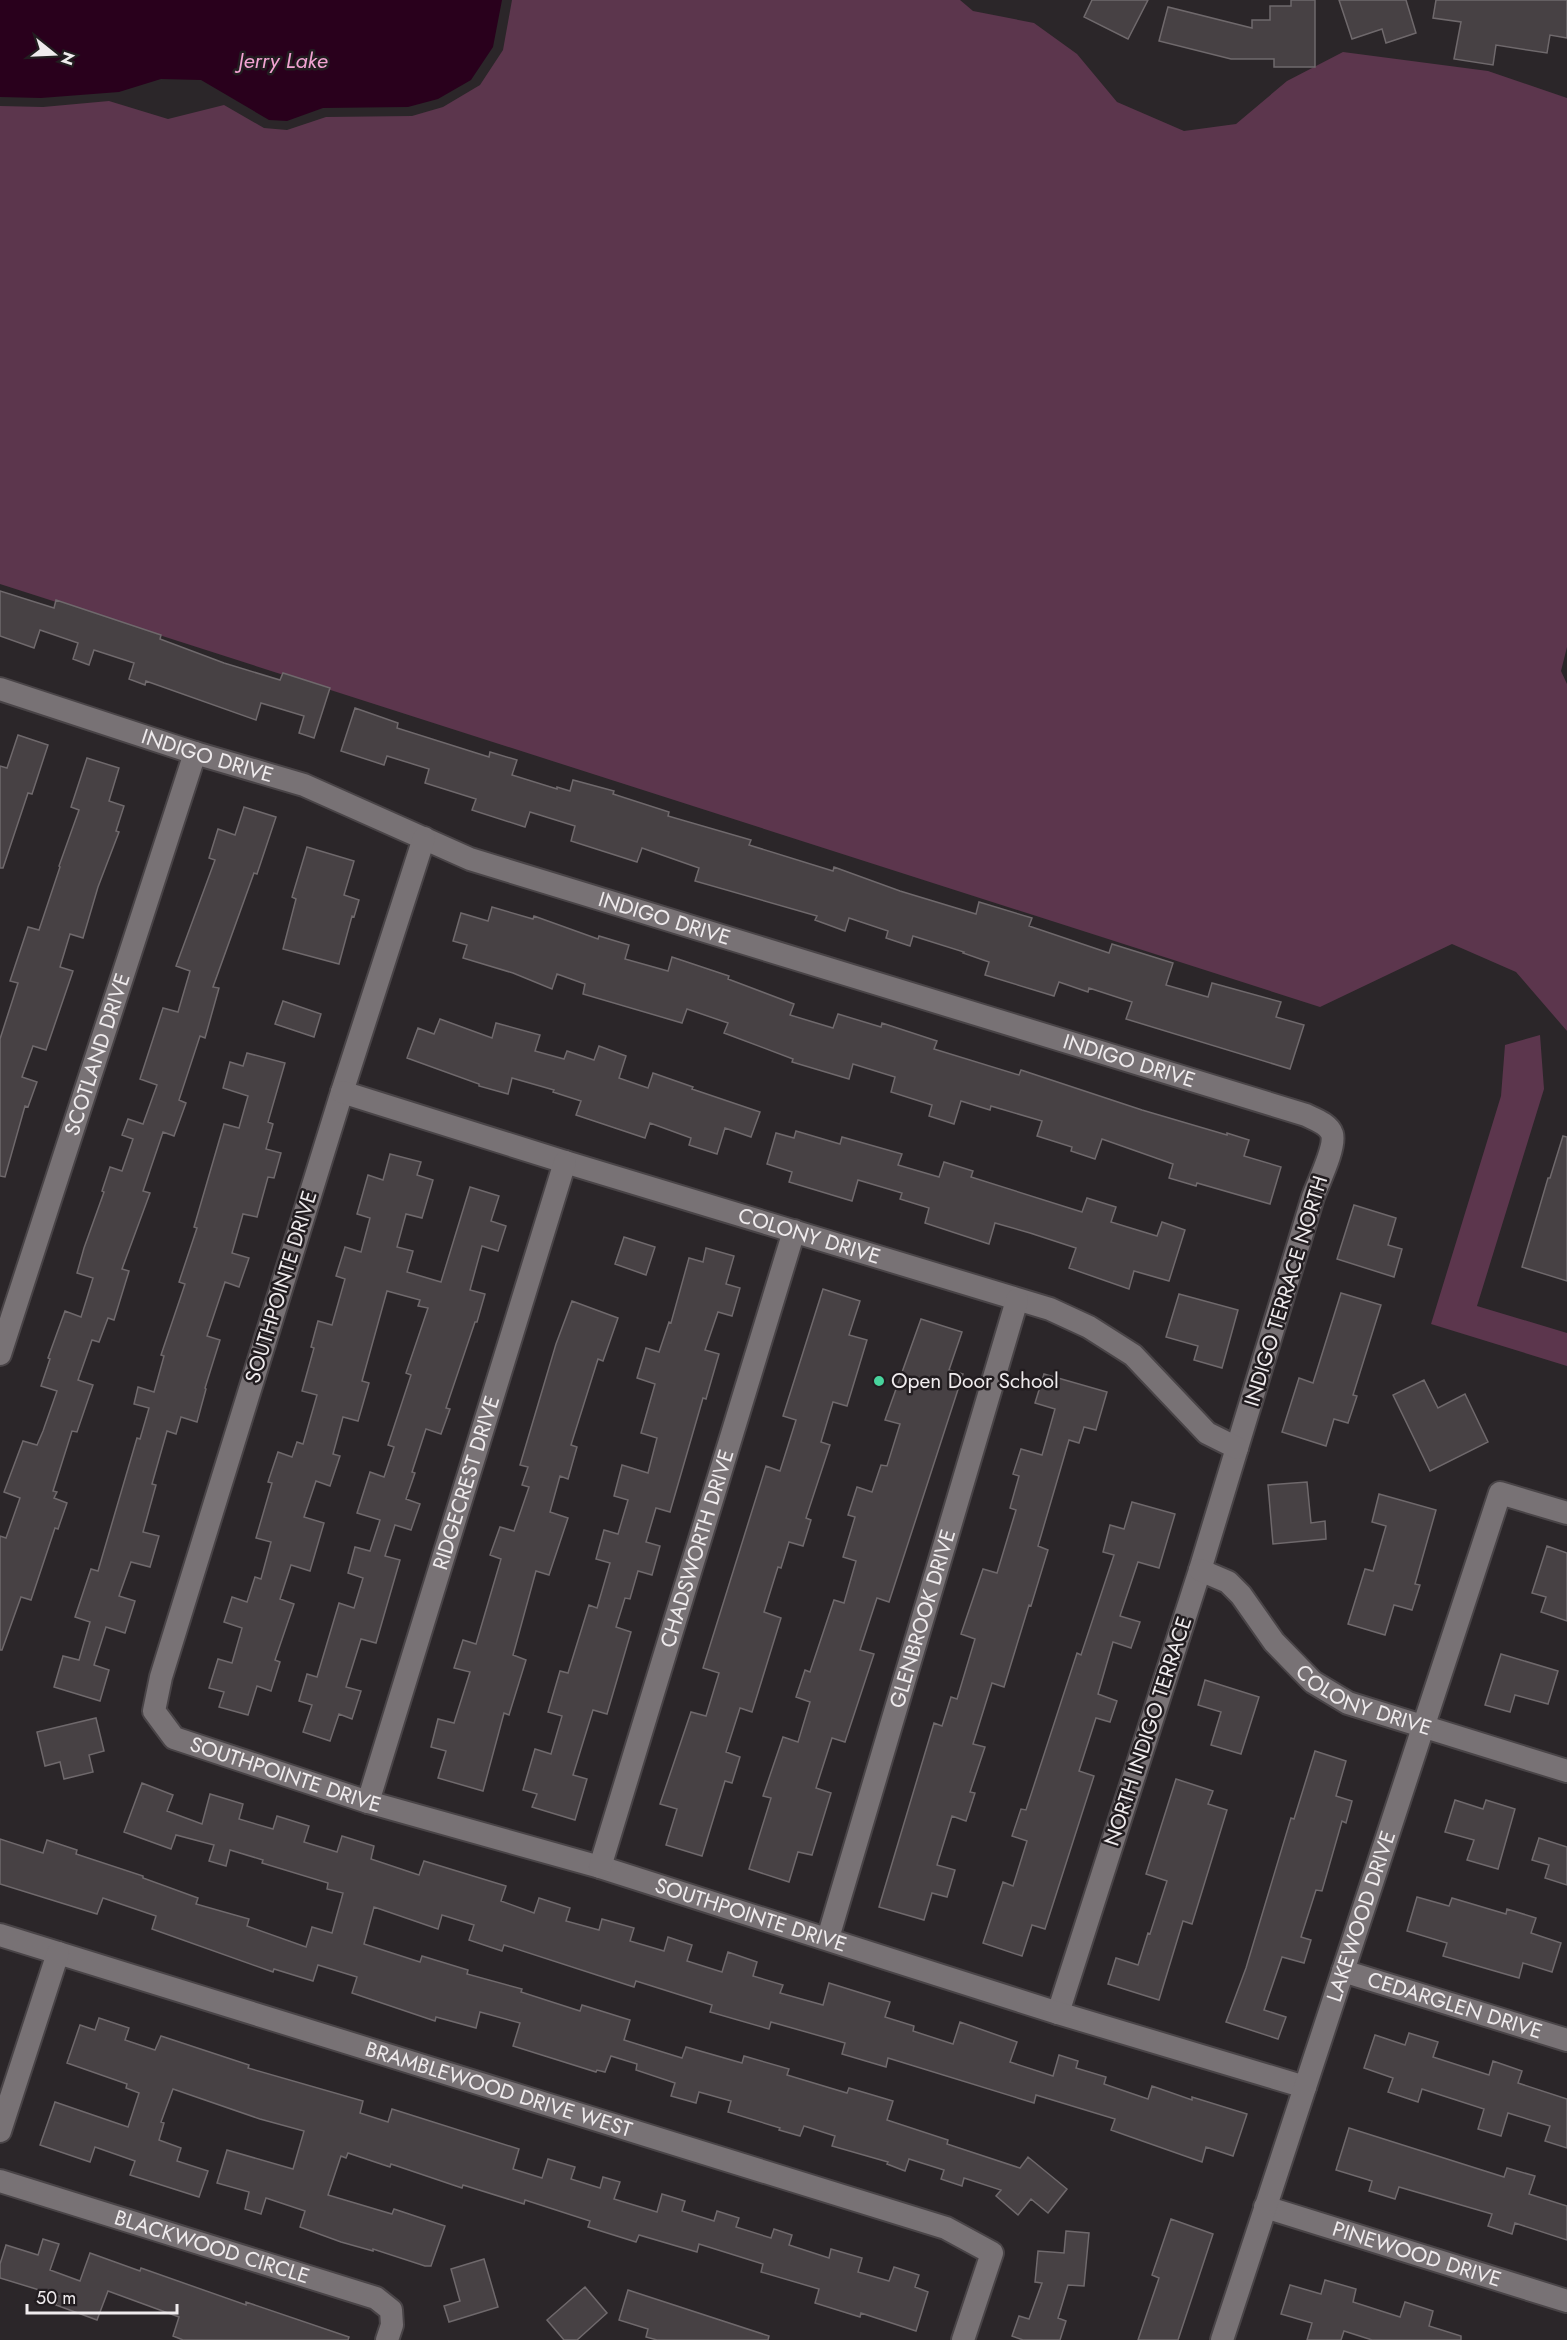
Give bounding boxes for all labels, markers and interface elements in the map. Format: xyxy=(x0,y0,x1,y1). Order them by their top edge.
north arrow xyxy=(24,24,84,84)
water label: Jerry Lake xyxy=(234,44,328,76)
text: N xyxy=(55,49,81,68)
street label: INDIGO DRIVE xyxy=(138,721,277,790)
street label: INDIGO DRIVE xyxy=(595,884,734,953)
street label: SCOTLAND DRIVE xyxy=(57,969,138,1139)
street label: INDIGO DRIVE xyxy=(1059,1027,1199,1095)
street label: INDIGO TERRACE NORTH xyxy=(1237,1172,1335,1410)
street label: SOUTHPOINTE DRIVE xyxy=(237,1187,325,1387)
street label: COLONY DRIVE xyxy=(734,1200,884,1272)
place label: Open Door School xyxy=(891,1366,1059,1396)
marker: Open Door School xyxy=(872,1374,886,1388)
street label: RIDGECREST DRIVE xyxy=(425,1392,507,1574)
street label: CHADSWORTH DRIVE xyxy=(653,1446,742,1651)
street label: GLENBROOK DRIVE xyxy=(882,1526,963,1712)
street label: NORTH INDIGO TERRACE xyxy=(1097,1612,1199,1850)
street label: COLONY DRIVE xyxy=(1288,1657,1435,1743)
street label: SOUTHPOINTE DRIVE xyxy=(186,1729,385,1820)
street label: LAKEWOOD DRIVE xyxy=(1319,1827,1403,2006)
street label: SOUTHPOINTE DRIVE xyxy=(651,1870,850,1960)
street label: CEDARGLEN DRIVE xyxy=(1364,1964,1546,2047)
street label: BRAMBLEWOOD DRIVE WEST xyxy=(361,2034,636,2145)
street label: BLACKWOOD CIRCLE xyxy=(111,2202,313,2291)
street label: PINEWOOD DRIVE xyxy=(1329,2214,1505,2295)
scale bar xyxy=(27,2277,177,2315)
text: 50 m xyxy=(36,2285,76,2311)

